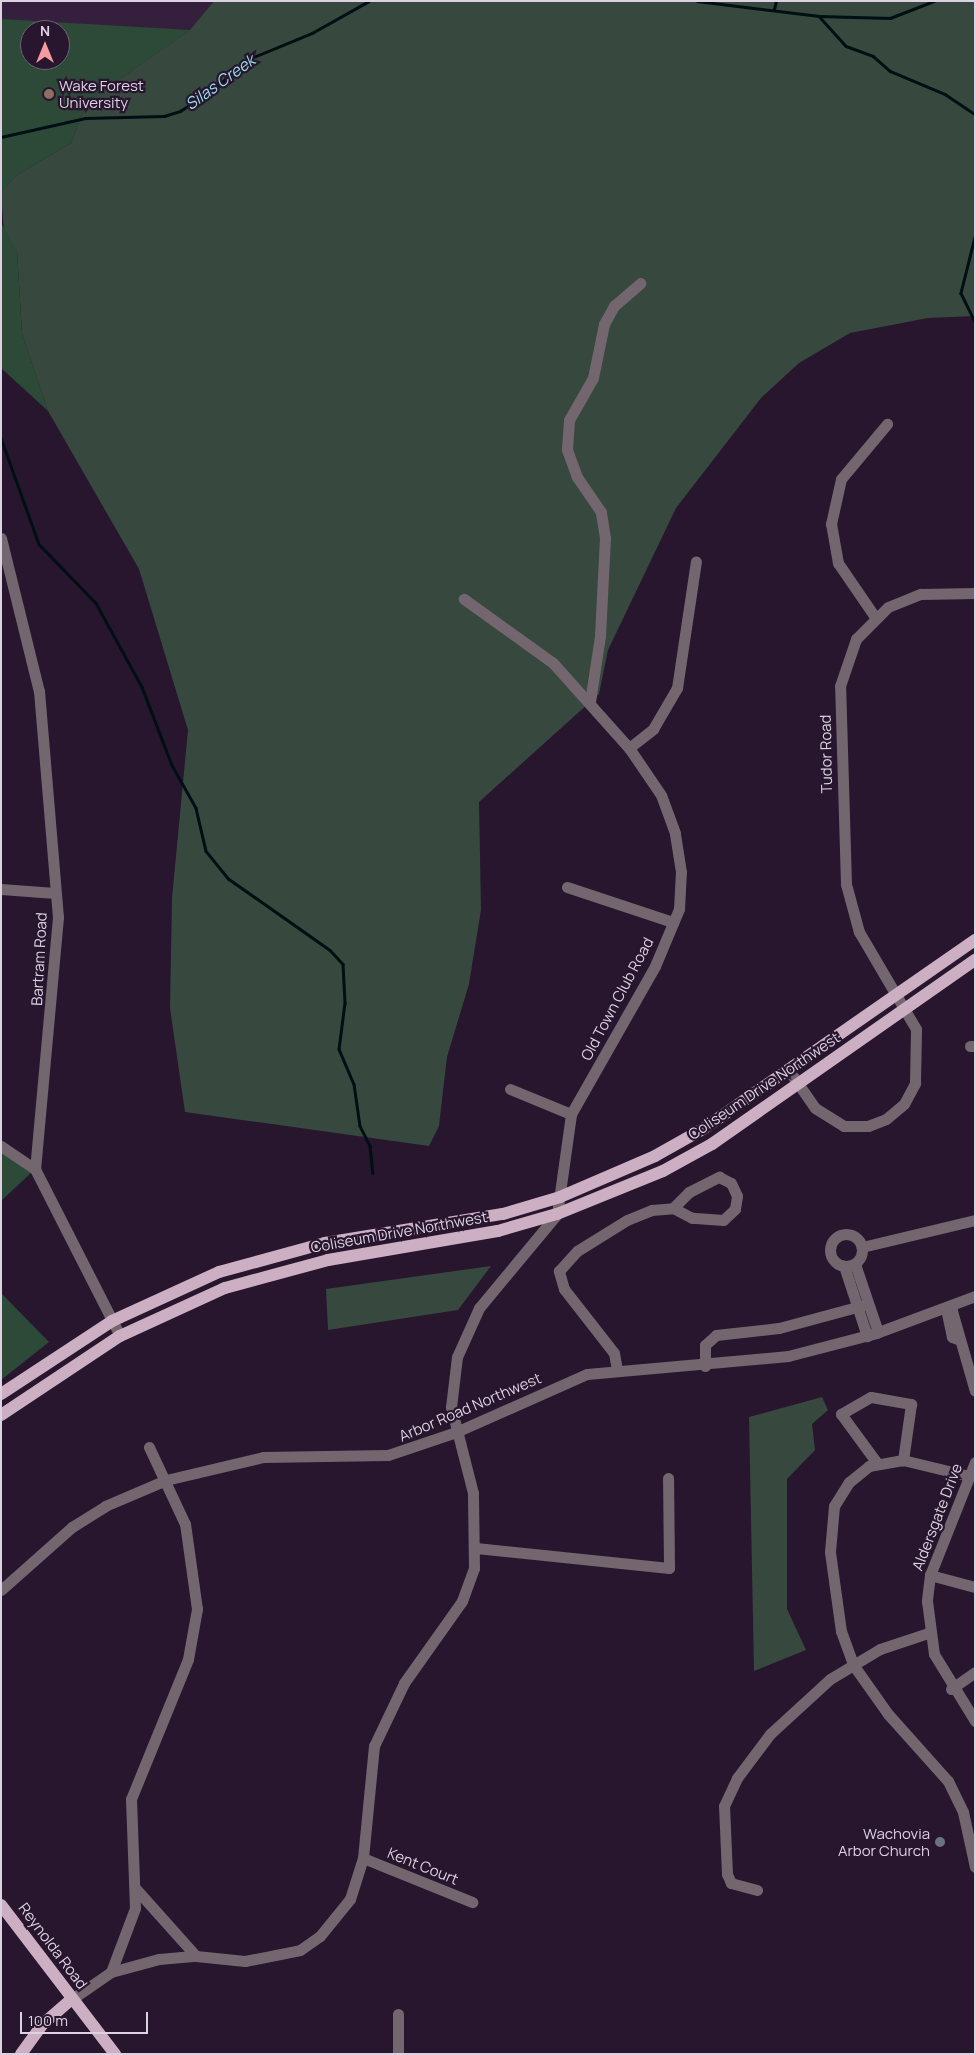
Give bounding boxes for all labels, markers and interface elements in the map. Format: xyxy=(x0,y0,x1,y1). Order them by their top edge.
north arrow xyxy=(20,20,70,70)
text: N xyxy=(40,21,50,40)
water label: Silas Creek xyxy=(181,50,259,114)
place label: Wake Forest University xyxy=(59,76,144,111)
marker: Wake Forest University xyxy=(43,88,55,100)
street label: Tudor Road xyxy=(816,714,836,794)
street label: Bartram Road xyxy=(28,912,50,1006)
street label: Old Town Club Road xyxy=(577,934,657,1064)
street label: Coliseum Drive Northwest xyxy=(685,1028,843,1144)
street label: Coliseum Drive Northwest xyxy=(309,1208,489,1256)
street label: Arbor Road Northwest xyxy=(396,1369,544,1445)
street label: Aldersgate Drive xyxy=(908,1461,966,1573)
place label: Wachovia Arbor Church xyxy=(838,1824,930,1859)
marker: Wachovia Arbor Church xyxy=(934,1836,946,1848)
street label: Kent Court xyxy=(385,1844,461,1888)
street label: Reynolda Road xyxy=(15,1899,91,1993)
scale bar xyxy=(22,2002,150,2034)
text: 100 m xyxy=(28,2010,68,2031)

